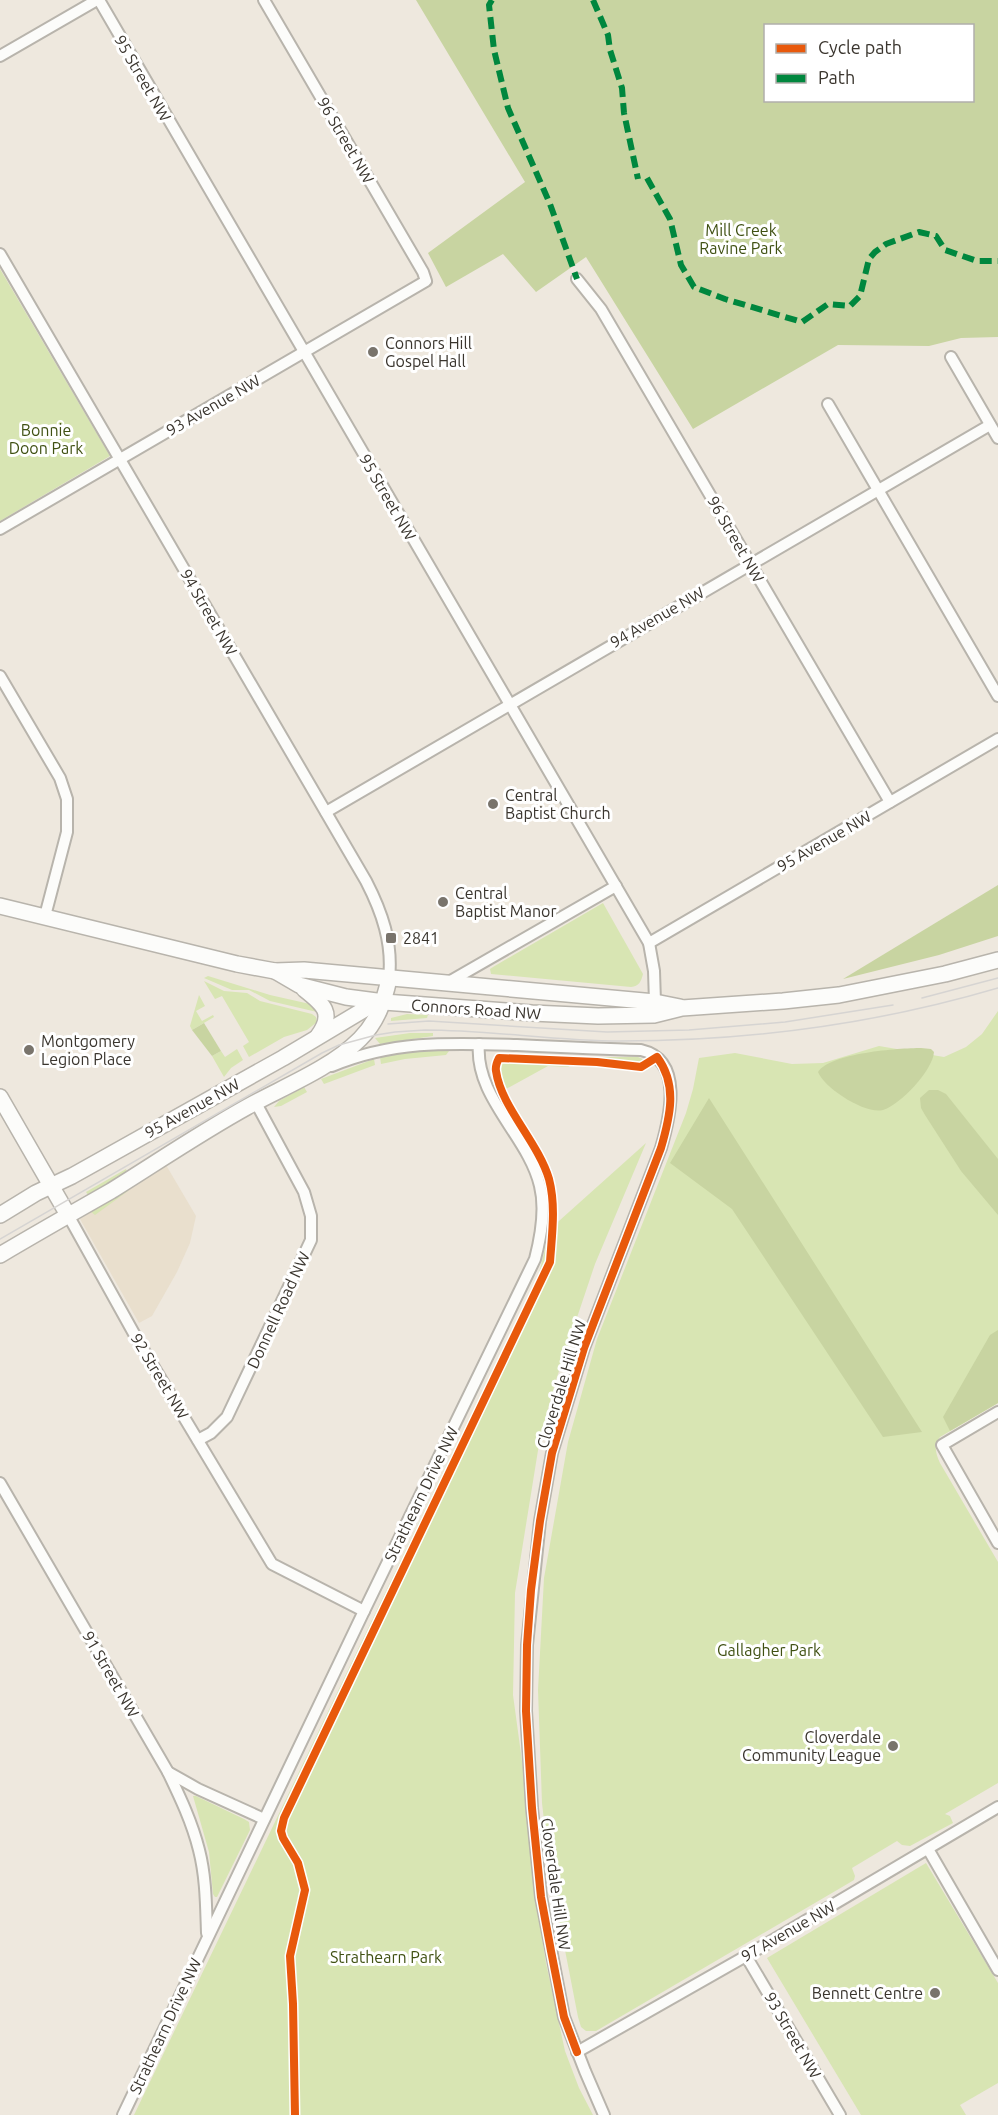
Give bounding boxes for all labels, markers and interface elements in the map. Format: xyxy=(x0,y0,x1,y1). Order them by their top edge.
legend xyxy=(764,24,974,102)
street label: 95 Street NW xyxy=(111,32,175,124)
text: Cycle path xyxy=(818,37,902,57)
text: Path xyxy=(818,67,855,87)
street label: 96 Street NW xyxy=(314,94,378,186)
park label: Mill Creek Ravine Park xyxy=(699,221,783,257)
place label: Connors Hill Gospel Hall xyxy=(385,334,472,370)
marker: Connors Hill Gospel Hall xyxy=(366,345,380,359)
street label: 93 Avenue NW xyxy=(163,371,263,439)
park label: Bonnie Doon Park xyxy=(9,421,83,457)
street label: 95 Street NW xyxy=(356,451,420,543)
street label: 96 Street NW xyxy=(704,493,768,585)
street label: 94 Street NW xyxy=(177,566,241,658)
street label: 94 Avenue NW xyxy=(607,583,707,651)
place label: Central Baptist Church xyxy=(505,786,611,822)
marker: Central Baptist Church xyxy=(486,797,500,811)
street label: 95 Avenue NW xyxy=(774,807,874,875)
place label: Central Baptist Manor xyxy=(455,884,557,920)
marker: Central Baptist Manor xyxy=(436,895,450,909)
place label: 2841 xyxy=(403,929,439,947)
marker: 2841 xyxy=(384,931,398,945)
street label: Connors Road NW xyxy=(410,995,542,1023)
place label: Montgomery Legion Place xyxy=(41,1032,135,1068)
marker: Montgomery Legion Place xyxy=(22,1043,36,1057)
street label: 95 Avenue NW xyxy=(142,1074,243,1141)
street label: Donnell Road NW xyxy=(243,1249,313,1371)
street label: Cloverdale Hill NW xyxy=(533,1317,589,1450)
street label: 92 Street NW xyxy=(127,1330,193,1422)
street label: Strathearn Drive NW xyxy=(380,1423,462,1564)
street label: 91 Street NW xyxy=(79,1628,143,1720)
park label: Gallagher Park xyxy=(717,1641,821,1659)
place label: Cloverdale Community League xyxy=(742,1728,881,1764)
marker: Cloverdale Community League xyxy=(886,1739,900,1753)
street label: Cloverdale Hill NW xyxy=(538,1817,574,1952)
street label: 97 Avenue NW xyxy=(738,1897,838,1965)
park label: Strathearn Park xyxy=(330,1948,442,1966)
street label: Strathearn Drive NW xyxy=(126,1955,205,2097)
place label: Bennett Centre xyxy=(812,1984,923,2002)
marker: Bennett Centre xyxy=(928,1986,942,2000)
street label: 93 Street NW xyxy=(761,1989,825,2081)

